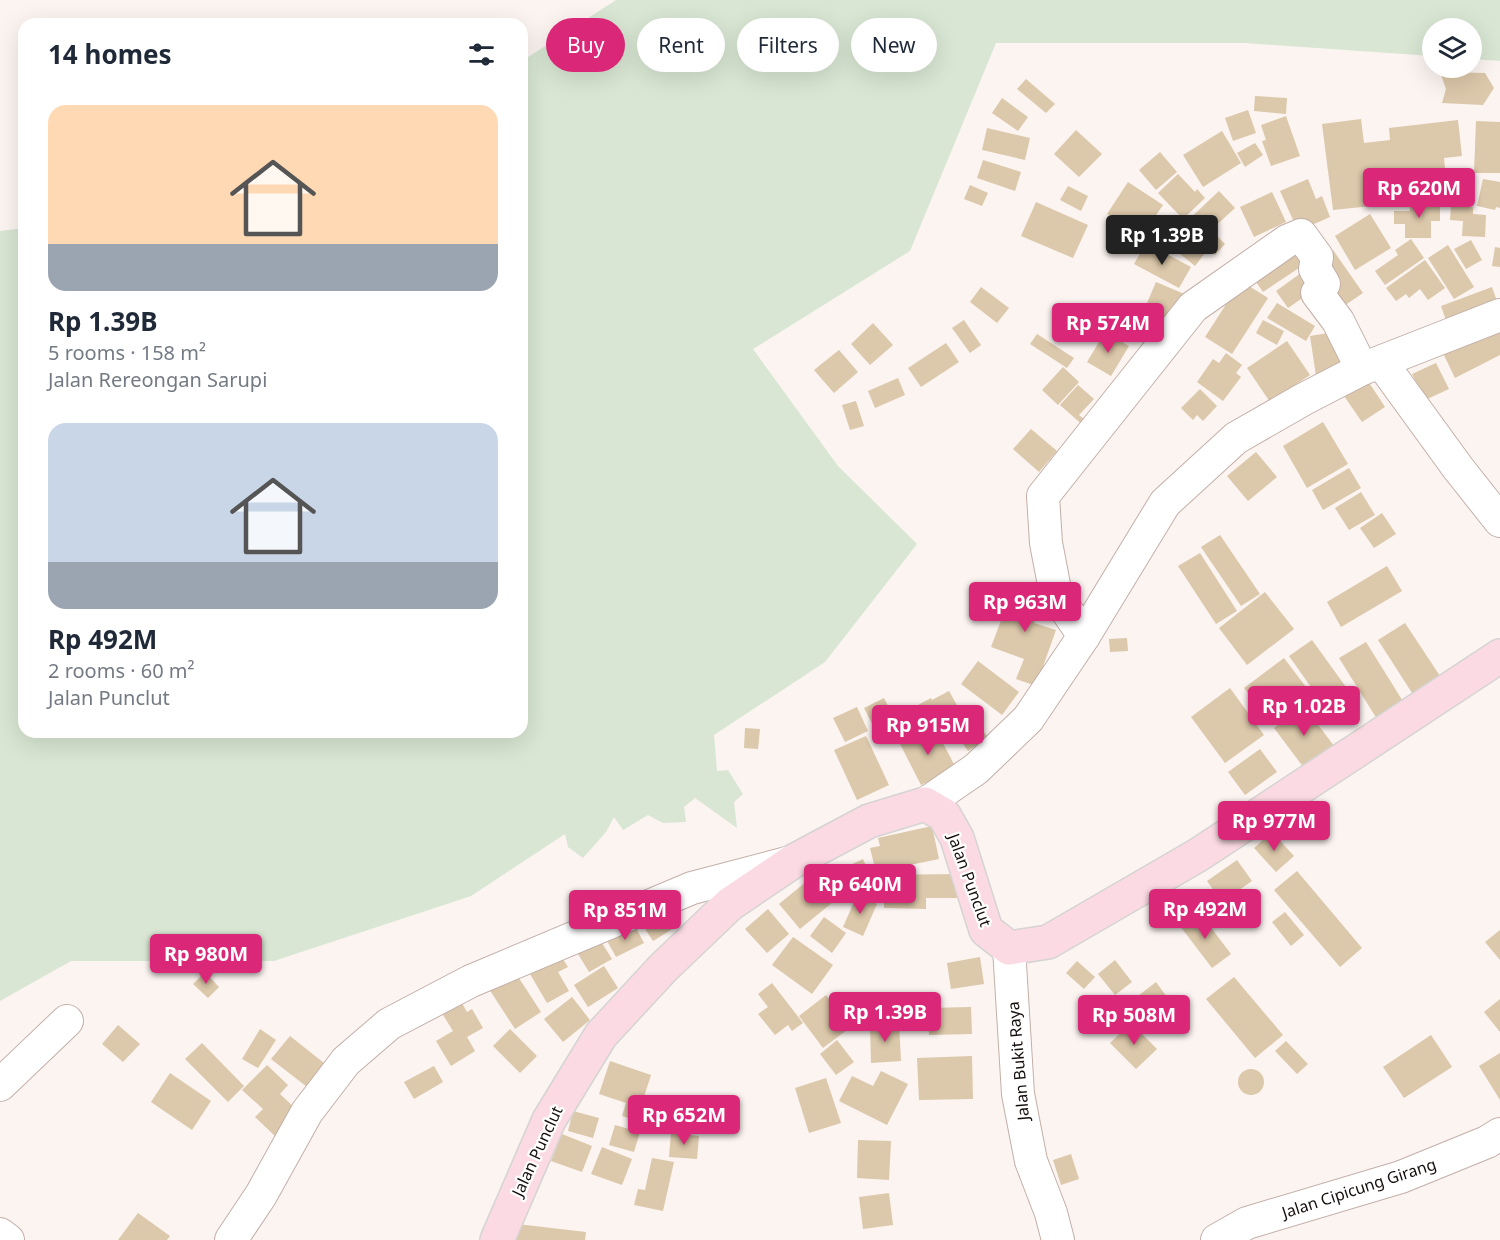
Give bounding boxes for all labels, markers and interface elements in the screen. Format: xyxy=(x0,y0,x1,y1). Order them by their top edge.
chip: Buy xyxy=(546,18,625,72)
chip: Rent xyxy=(637,18,725,72)
chip: Filters xyxy=(737,18,839,72)
chip: New xyxy=(851,18,937,72)
map controls xyxy=(1422,18,1482,78)
button: layers xyxy=(1422,18,1482,78)
text: 14 homes xyxy=(48,36,172,72)
icon: filters xyxy=(465,38,498,71)
icon: home xyxy=(219,144,327,252)
pin: Rp 620M xyxy=(1364,168,1474,219)
text: Rp 620M xyxy=(1377,174,1461,201)
pin: Rp 1.39B xyxy=(1100,215,1224,266)
text: Rp 1.39B xyxy=(1120,221,1204,248)
text: Rp 1.39B xyxy=(48,303,157,339)
pin: Rp 574M xyxy=(1053,303,1163,354)
text: Rp 574M xyxy=(1066,309,1150,336)
text: 5 rooms · 158 m² xyxy=(48,339,206,366)
text: Jalan Rereongan Sarupi xyxy=(48,366,267,393)
icon: home xyxy=(219,462,327,570)
pin: Rp 963M xyxy=(970,582,1080,633)
text: Rp 963M xyxy=(983,588,1067,615)
text: Rp 492M xyxy=(48,621,157,657)
text: 2 rooms · 60 m² xyxy=(48,657,195,684)
text: Jalan Punclut xyxy=(48,684,170,711)
pin: Rp 1.02B xyxy=(1242,686,1366,737)
text: Rp 1.02B xyxy=(1262,692,1346,719)
pin: Rp 915M xyxy=(873,705,983,756)
text: Rp 915M xyxy=(886,711,970,738)
pin: Rp 977M xyxy=(1219,801,1329,852)
text: Rp 977M xyxy=(1232,807,1316,834)
street label: Jalan Punclut xyxy=(942,829,997,930)
pin: Rp 640M xyxy=(805,864,915,915)
text: Rp 640M xyxy=(818,870,902,897)
pin: Rp 492M xyxy=(1150,889,1260,940)
pin: Rp 851M xyxy=(570,890,680,941)
text: Rp 492M xyxy=(1163,895,1247,922)
text: Rp 851M xyxy=(583,896,667,923)
pin: Rp 980M xyxy=(151,934,261,985)
text: Rp 980M xyxy=(164,940,248,967)
pin: Rp 1.39B xyxy=(823,992,947,1043)
pin: Rp 508M xyxy=(1079,995,1189,1046)
text: Rp 1.39B xyxy=(843,998,927,1025)
street label: Jalan Bukit Raya xyxy=(1002,1001,1034,1123)
text: Rp 508M xyxy=(1092,1001,1176,1028)
pin: Rp 652M xyxy=(629,1095,739,1146)
text: Rp 652M xyxy=(642,1101,726,1128)
street label: Jalan Punclut xyxy=(506,1102,568,1202)
street label: Jalan Cipicung Girang xyxy=(1277,1153,1439,1224)

